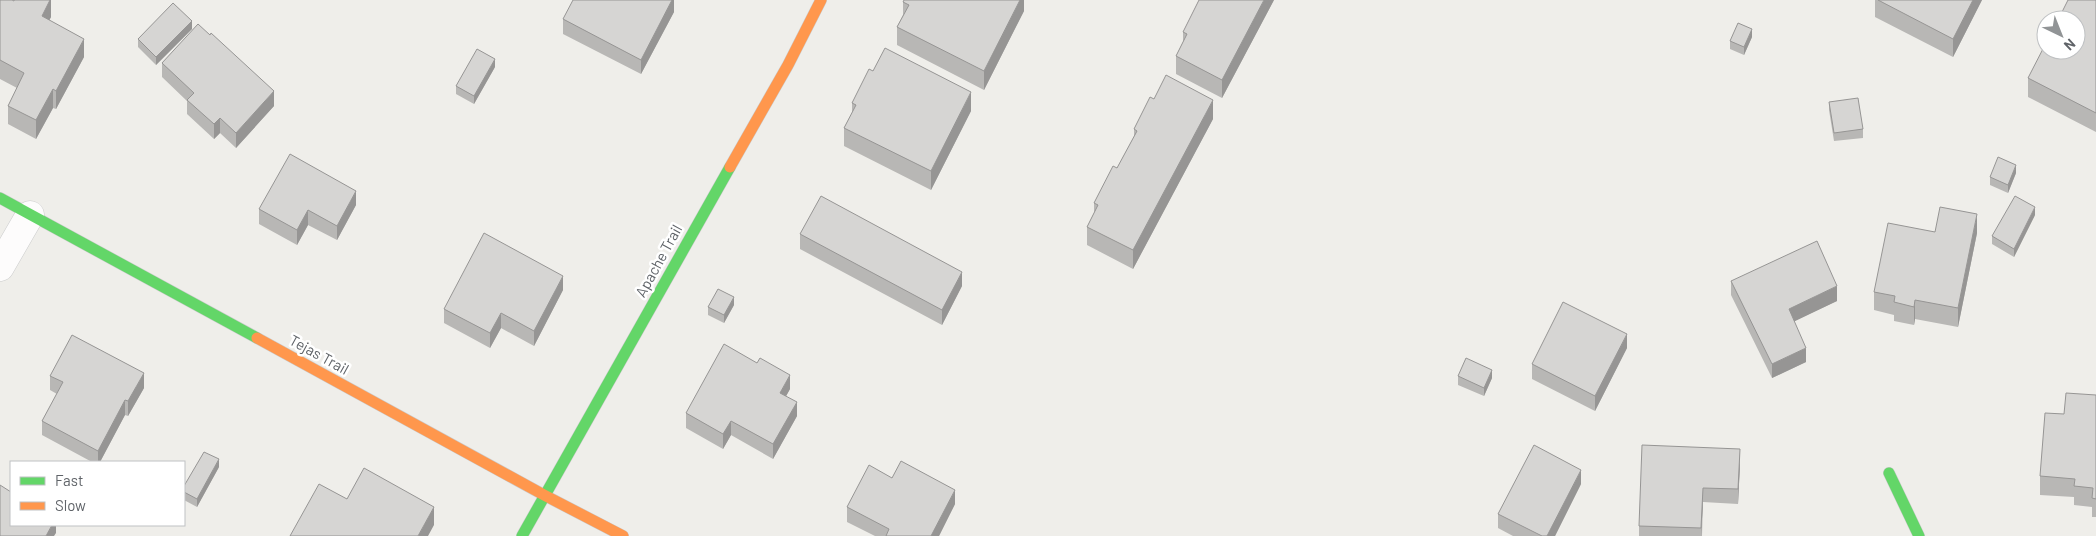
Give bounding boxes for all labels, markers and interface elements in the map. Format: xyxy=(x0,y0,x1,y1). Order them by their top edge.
north arrow xyxy=(2036,10,2086,60)
text: N xyxy=(2061,35,2079,54)
street label: Apache Trail xyxy=(631,221,685,300)
street label: Tejas Trail xyxy=(287,330,352,378)
legend xyxy=(10,461,185,526)
text: Fast xyxy=(55,471,83,489)
text: Slow xyxy=(55,496,86,514)

